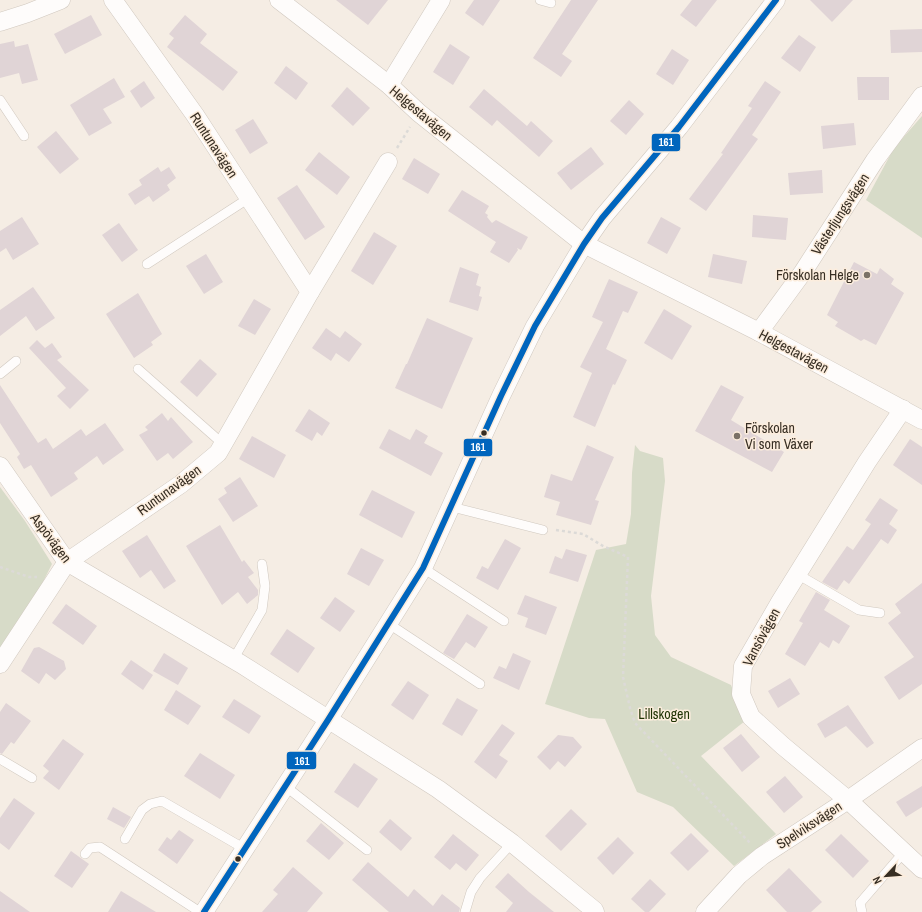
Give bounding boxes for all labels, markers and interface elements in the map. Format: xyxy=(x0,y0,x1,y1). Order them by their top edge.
street label: Helgestavägen xyxy=(386,81,456,145)
street label: Runtunavägen xyxy=(186,109,242,181)
line badge: 161 xyxy=(651,133,681,152)
text: 161 xyxy=(658,135,674,149)
street label: Västerljungsvägen xyxy=(807,170,873,258)
place label: Förskolan Helge xyxy=(776,266,859,284)
marker: Förskolan Helge xyxy=(862,270,872,280)
street label: Helgestavägen xyxy=(756,325,832,377)
place label: Förskolan Vi som Växer xyxy=(745,419,813,453)
unlabelled marker xyxy=(479,428,489,438)
marker: Förskolan Vi som Växer xyxy=(732,431,742,441)
line badge: 161 xyxy=(463,438,493,457)
text: 161 xyxy=(470,440,486,454)
street label: Runtunavägen xyxy=(133,461,205,519)
street label: Aspövägen xyxy=(26,509,75,566)
street label: Vansövägen xyxy=(738,605,784,669)
park label: Lillskogen xyxy=(638,705,690,723)
line badge: 161 xyxy=(286,751,317,770)
text: 161 xyxy=(294,754,310,768)
street label: Spelviksvägen xyxy=(773,797,845,853)
unlabelled marker xyxy=(233,854,243,864)
north arrow xyxy=(866,856,906,896)
text: N xyxy=(869,874,885,886)

